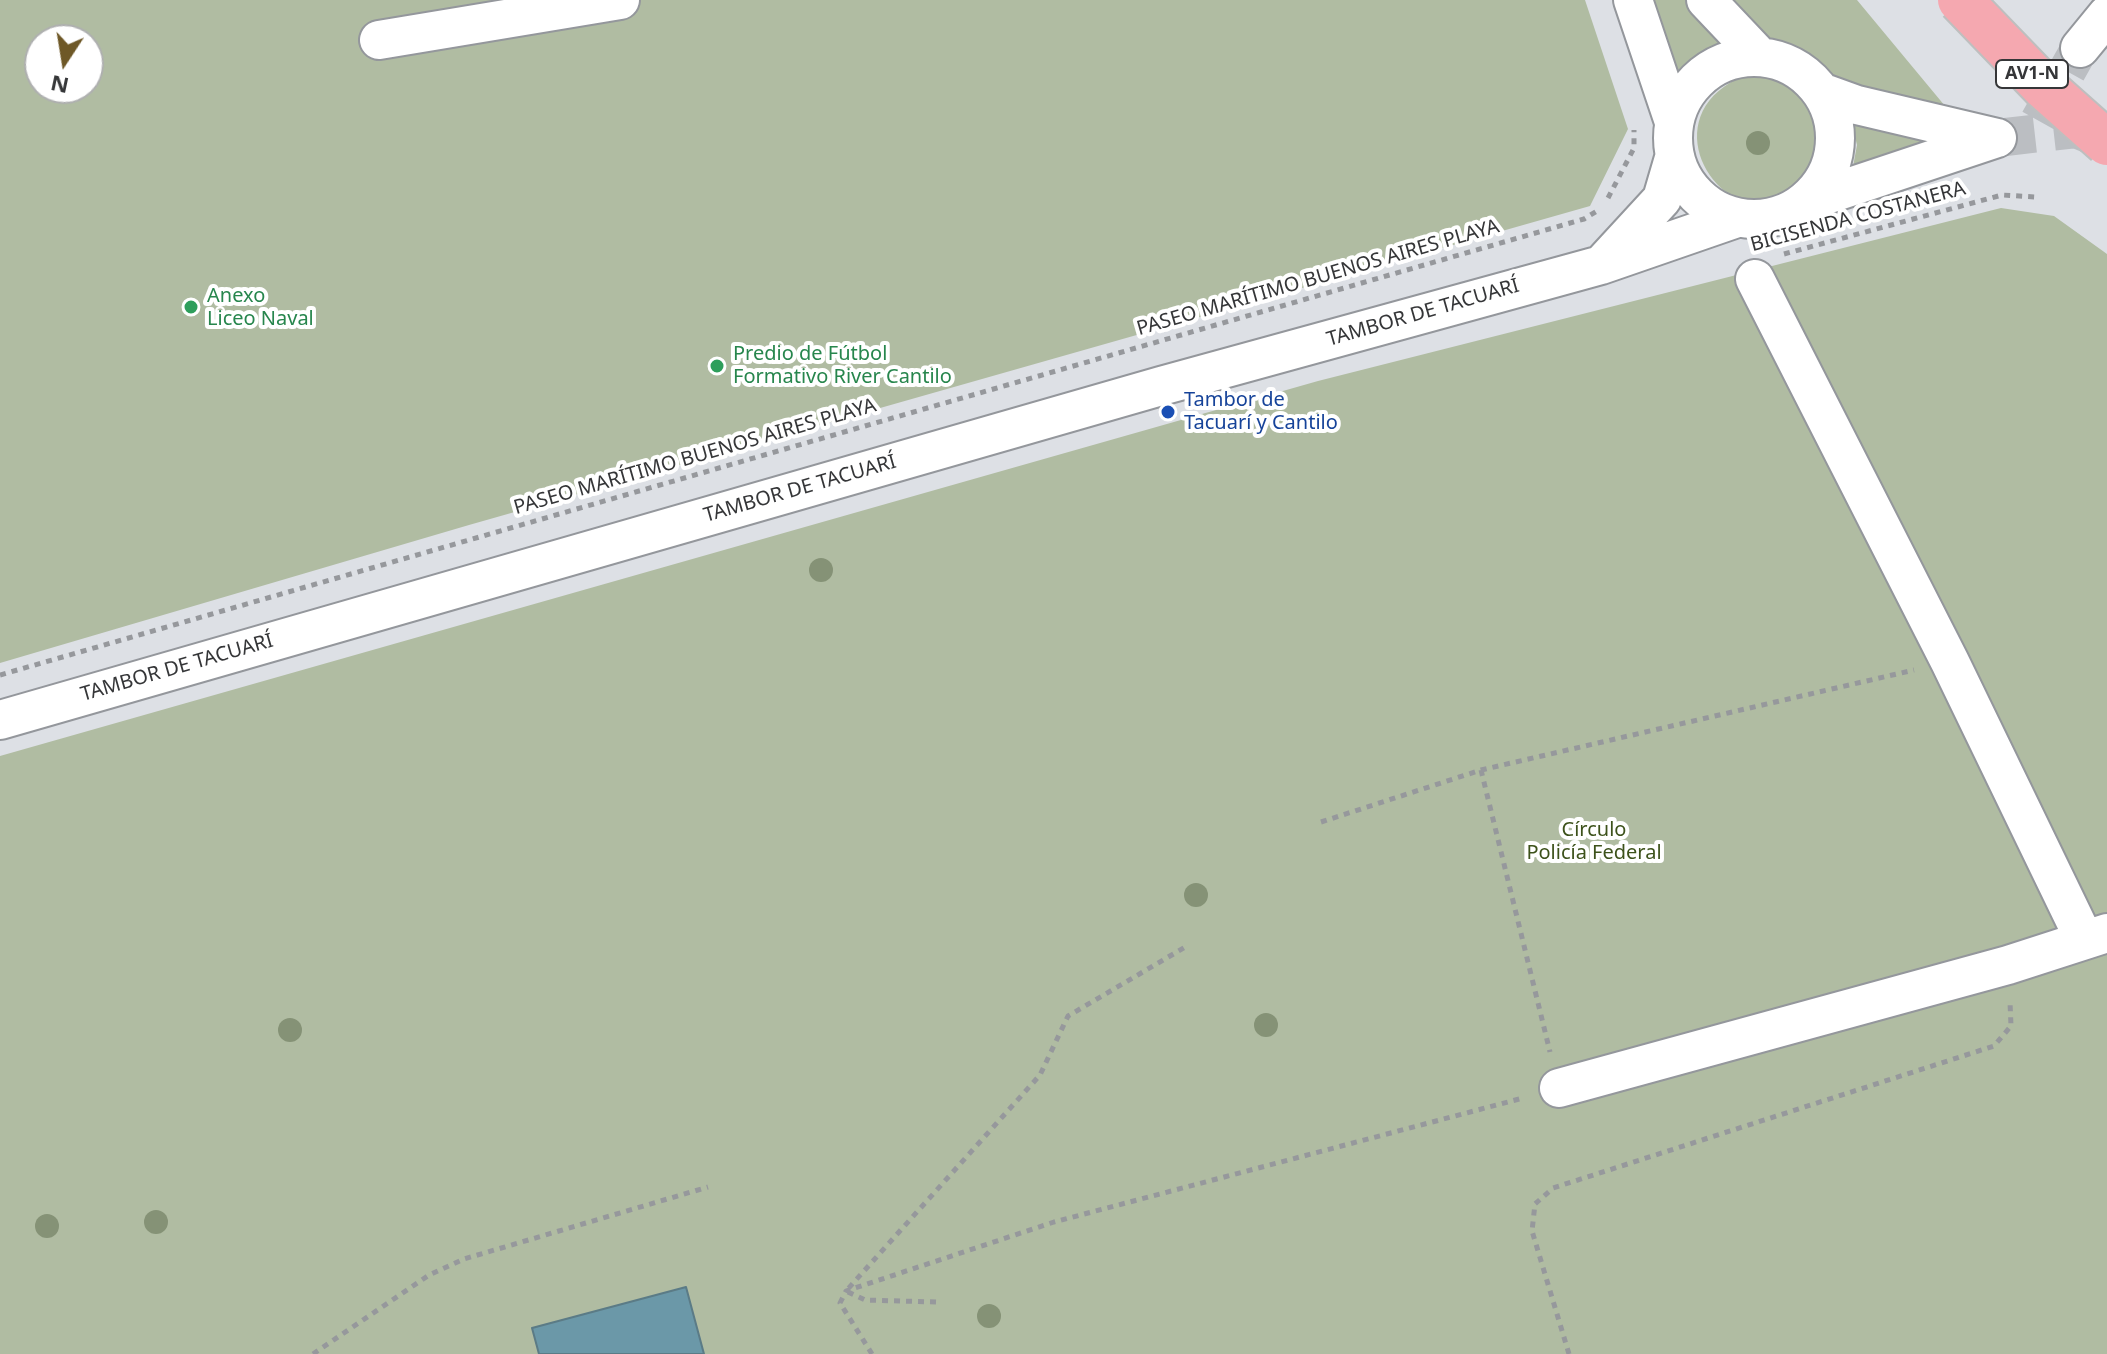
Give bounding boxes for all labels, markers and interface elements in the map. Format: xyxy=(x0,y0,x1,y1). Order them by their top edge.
north arrow xyxy=(24,24,104,104)
road number: AV1-N xyxy=(1996,60,2068,88)
text: N xyxy=(48,69,71,102)
street label: BICISENDA COSTANERA xyxy=(1748,177,1968,257)
street label: PASEO MARÍTIMO BUENOS AIRES PLAYA xyxy=(1134,215,1502,341)
street label: TAMBOR DE TACUARÍ xyxy=(1324,274,1522,352)
place label: Anexo Liceo Naval xyxy=(207,284,314,331)
marker: Anexo Liceo Naval xyxy=(182,298,200,316)
place label: Predio de Fútbol Formativo River Cantilo xyxy=(733,342,952,389)
marker: Predio de Fútbol Formativo River Cantilo xyxy=(708,357,726,375)
place label: Tambor de Tacuarí y Cantilo xyxy=(1184,388,1338,435)
street label: PASEO MARÍTIMO BUENOS AIRES PLAYA xyxy=(511,394,879,520)
marker: Tambor de Tacuarí y Cantilo xyxy=(1159,403,1177,421)
street label: TAMBOR DE TACUARÍ xyxy=(701,450,899,528)
street label: TAMBOR DE TACUARÍ xyxy=(78,629,276,707)
park label: Círculo Policía Federal xyxy=(1526,818,1662,865)

